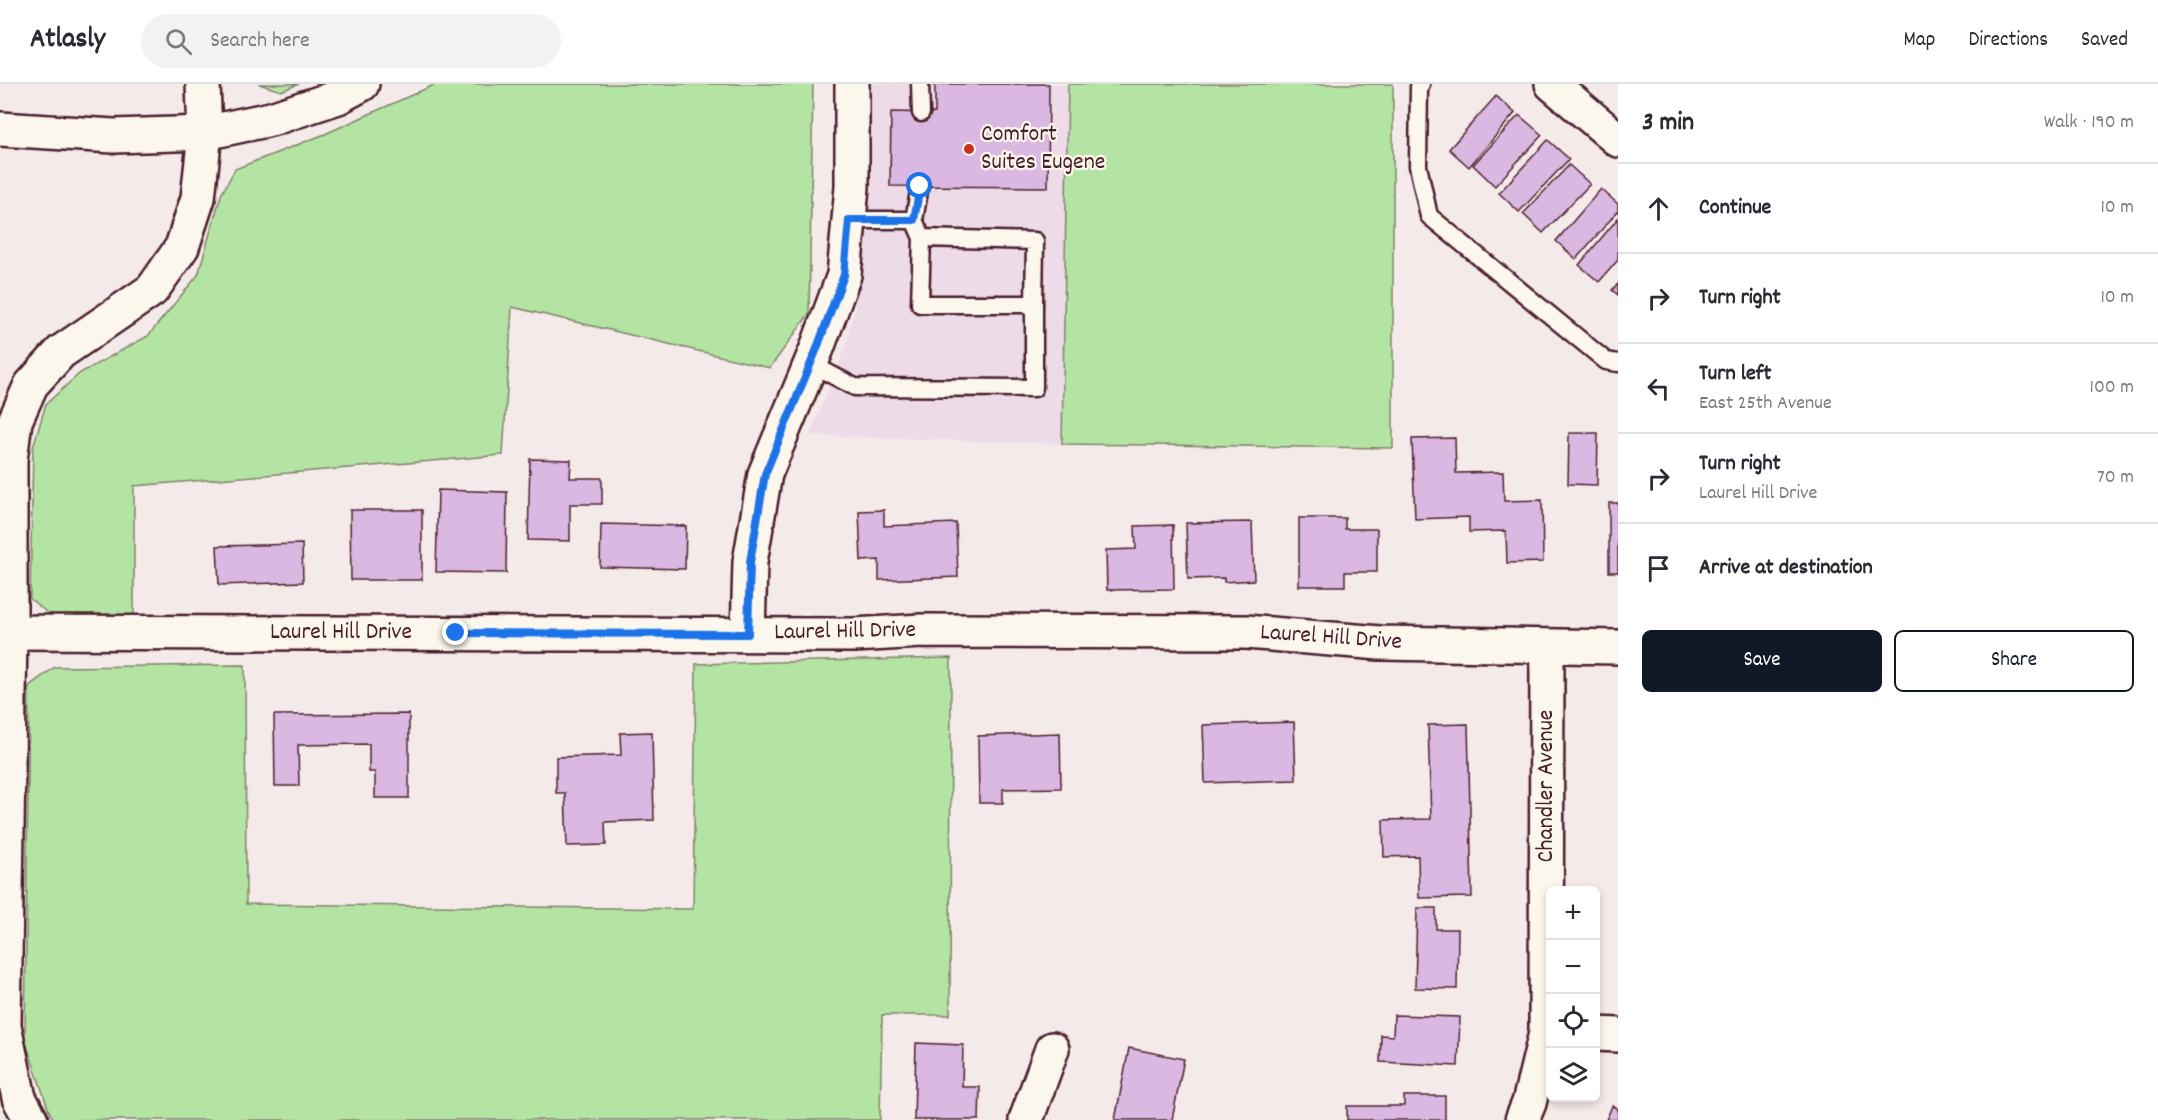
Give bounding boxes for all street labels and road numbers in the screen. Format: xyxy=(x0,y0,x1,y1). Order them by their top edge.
street label: Laurel Hill Drive xyxy=(774,614,916,650)
street label: Laurel Hill Drive xyxy=(270,616,412,650)
street label: Laurel Hill Drive xyxy=(1259,616,1403,660)
street label: Chandler Avenue xyxy=(1530,710,1564,862)

